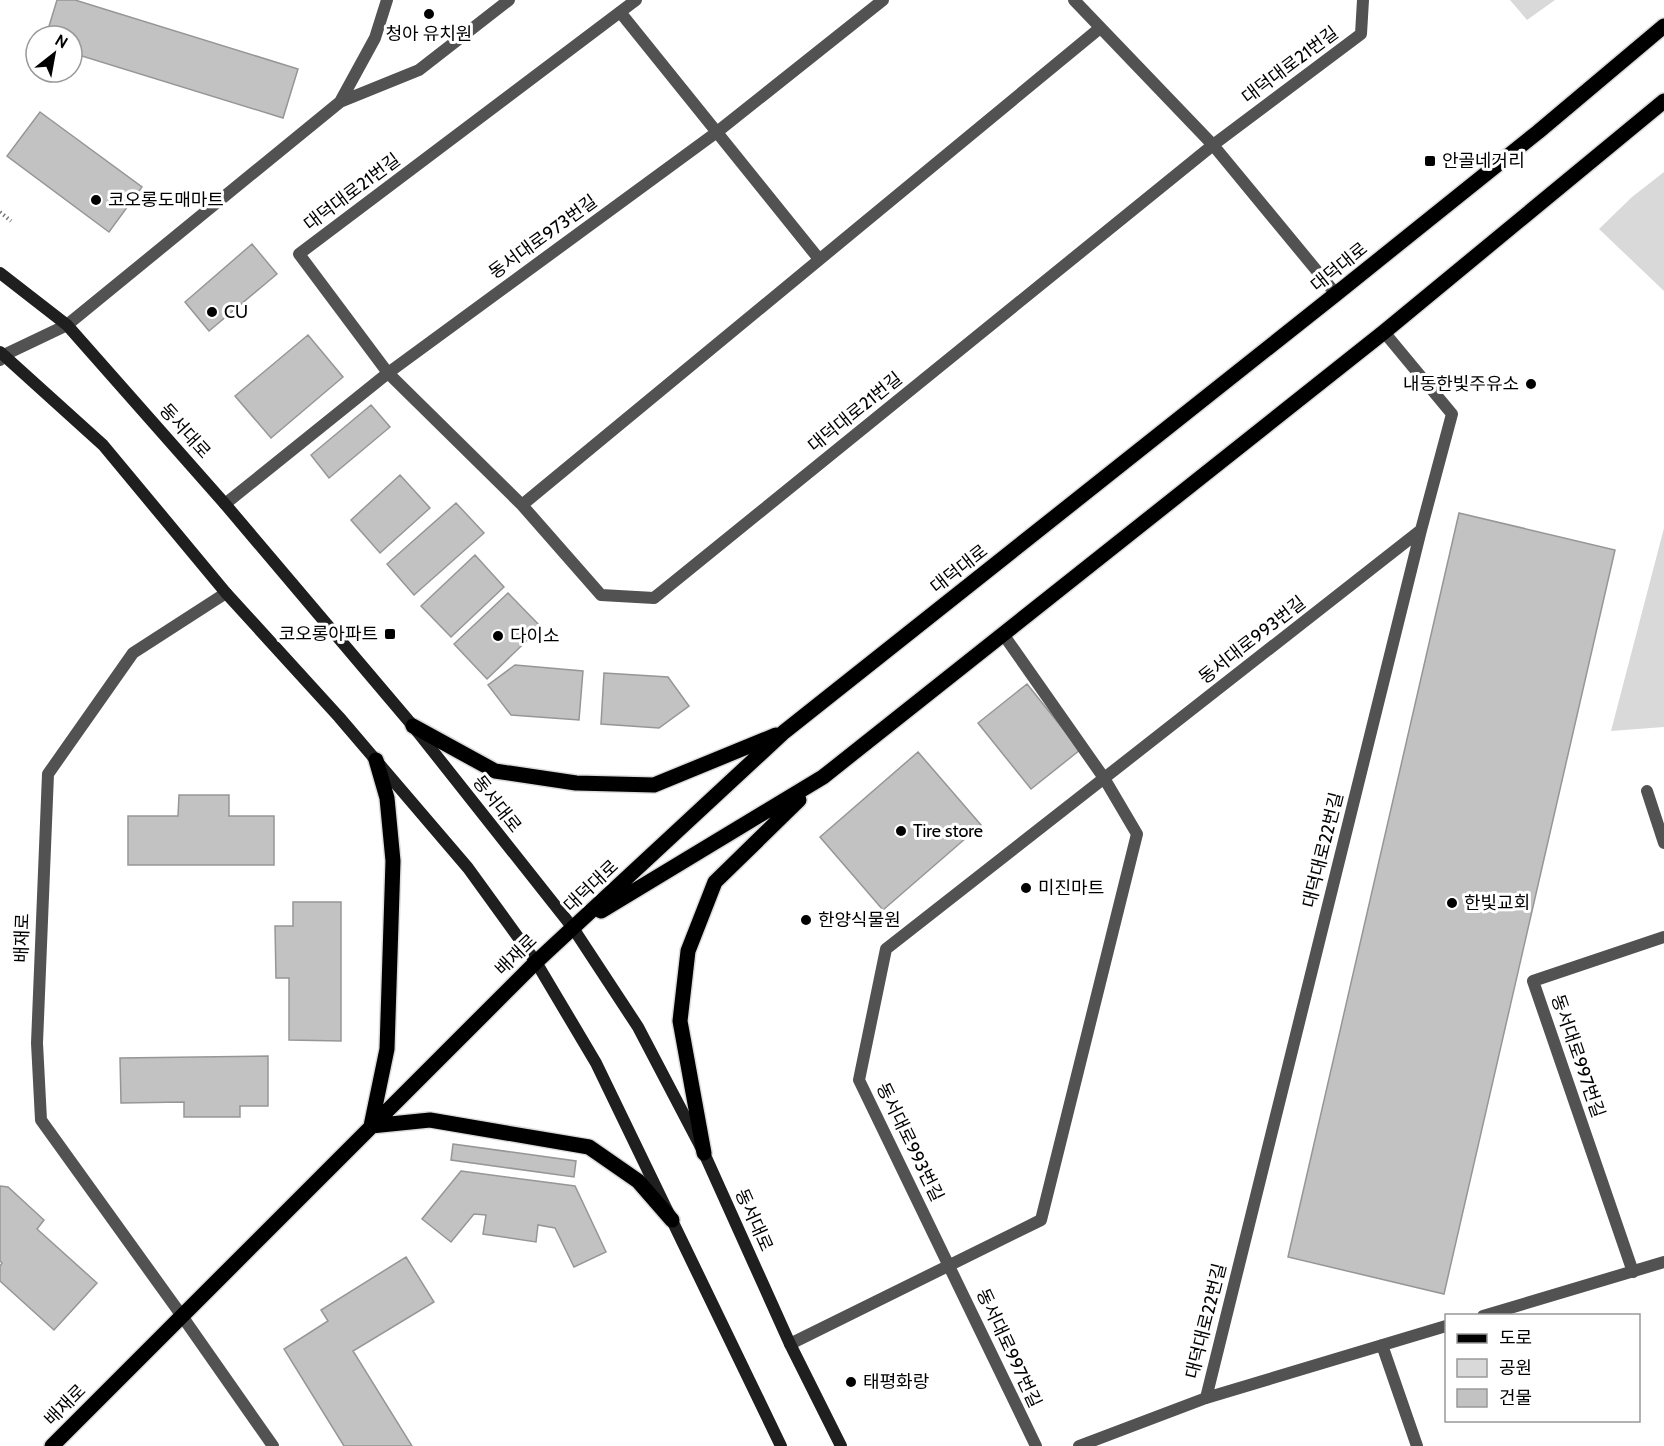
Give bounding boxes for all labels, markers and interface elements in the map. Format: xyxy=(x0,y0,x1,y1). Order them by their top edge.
marker: 청아 유치원 xyxy=(422,7,436,21)
street label: 대덕대로21번길 xyxy=(1238,22,1342,108)
place label: 청아 유치원 xyxy=(386,23,472,45)
north arrow xyxy=(24,24,84,84)
text: N xyxy=(52,31,71,53)
street label: 대덕대로21번길 xyxy=(300,149,404,235)
place label: 안골네거리 xyxy=(1442,150,1525,172)
marker: 안골네거리 xyxy=(1423,154,1437,168)
place label: 코오롱도매마트 xyxy=(108,189,224,211)
street label: 동서대로973번길 xyxy=(485,190,601,284)
marker: 코오롱도매마트 xyxy=(89,193,103,207)
street label: 대덕대로 xyxy=(1306,238,1372,296)
place label: CU xyxy=(224,301,248,323)
marker: CU xyxy=(205,305,219,319)
street label: 대덕대로21번길 xyxy=(804,367,906,457)
place label: 내동한빛주유소 xyxy=(1403,373,1519,395)
marker: 내동한빛주유소 xyxy=(1524,377,1538,391)
street label: 동서대로 xyxy=(155,399,215,463)
street label: 대덕대로 xyxy=(926,540,992,598)
street label: 동서대로993번길 xyxy=(1194,591,1310,689)
place label: 코오롱아파트 xyxy=(279,623,378,645)
place label: 다이소 xyxy=(510,625,560,647)
marker: 코오롱아파트 xyxy=(383,627,397,641)
marker: 다이소 xyxy=(491,629,505,643)
street label: 동서대로 xyxy=(468,771,526,837)
street label: 대덕대로22번길 xyxy=(1298,790,1348,910)
place label: Tire store xyxy=(913,820,983,842)
marker: Tire store xyxy=(894,824,908,838)
street label: 대덕대로 xyxy=(559,855,623,917)
place label: 미진마트 xyxy=(1038,877,1104,899)
marker: 미진마트 xyxy=(1019,881,1033,895)
place label: 한빛교회 xyxy=(1464,892,1530,914)
marker: 한빛교회 xyxy=(1445,896,1459,910)
place label: 한양식물원 xyxy=(818,909,901,931)
street label: 배재로 xyxy=(10,913,34,963)
marker: 한양식물원 xyxy=(799,913,813,927)
street label: 배재로 xyxy=(490,930,542,980)
street label: 동서대로997번길 xyxy=(1547,991,1609,1121)
street label: 동서대로993번길 xyxy=(872,1079,948,1205)
street label: 동서대로 xyxy=(730,1185,778,1255)
street label: 대덕대로22번길 xyxy=(1181,1261,1231,1381)
street label: 동서대로997번길 xyxy=(972,1285,1046,1411)
legend xyxy=(1445,1314,1640,1422)
text: 도로 xyxy=(1499,1327,1532,1349)
text: 공원 xyxy=(1499,1357,1532,1379)
place label: 태평화랑 xyxy=(863,1371,929,1393)
marker: 태평화랑 xyxy=(844,1375,858,1389)
street label: 배재로 xyxy=(40,1380,90,1430)
text: 건물 xyxy=(1499,1387,1532,1409)

